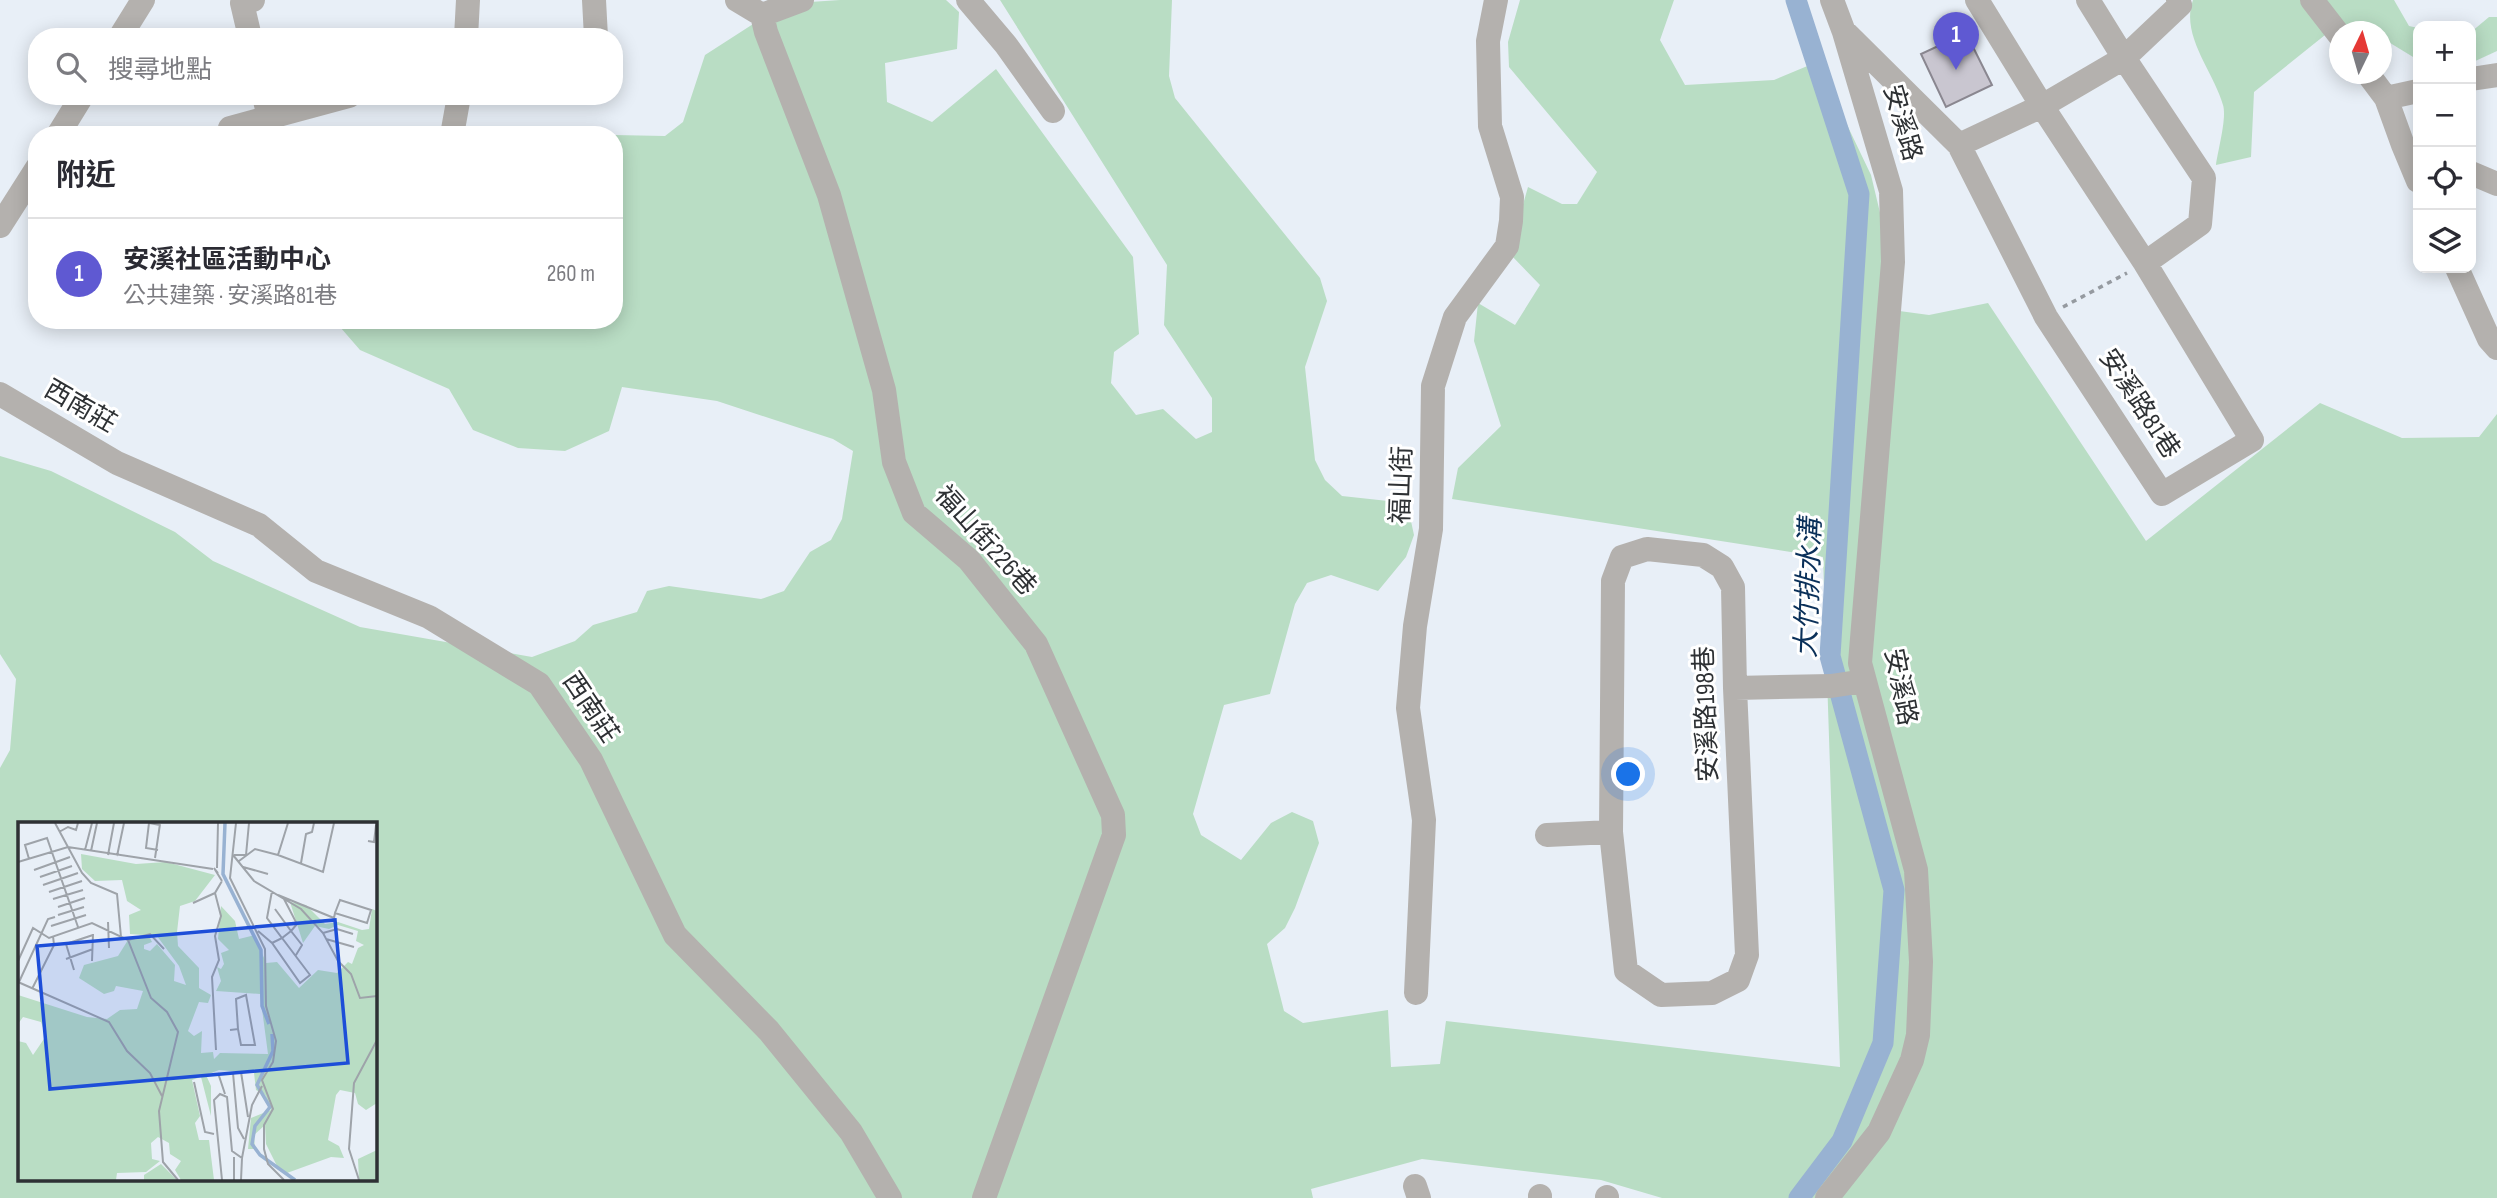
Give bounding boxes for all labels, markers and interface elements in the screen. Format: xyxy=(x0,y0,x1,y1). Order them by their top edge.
pin: 1 xyxy=(1933,12,1979,70)
north arrow xyxy=(2329,21,2392,84)
map controls xyxy=(2413,21,2476,273)
button: + xyxy=(2413,21,2476,84)
search box xyxy=(28,28,623,105)
icon: search xyxy=(52,48,90,86)
text: 搜尋地點 xyxy=(108,55,212,86)
street label: 安溪路 xyxy=(1876,81,1928,165)
button: − xyxy=(2413,84,2476,147)
button: locate xyxy=(2413,147,2476,210)
text: 附近 xyxy=(56,158,116,194)
button: layers xyxy=(2413,210,2476,273)
text: 安溪社區活動中心 xyxy=(123,245,331,276)
text: 1 xyxy=(74,260,84,288)
text: 260 m xyxy=(547,260,595,288)
text: 公共建築 · 安溪路81巷 xyxy=(123,282,337,310)
street label: 安溪路81巷 xyxy=(2092,343,2186,465)
street label: 西南莊 xyxy=(38,374,122,440)
street label: 福山街 xyxy=(1385,445,1419,525)
street label: 福山街226巷 xyxy=(928,480,1042,602)
water label: 大竹排水溝 xyxy=(1790,513,1828,659)
street label: 安溪路198巷 xyxy=(1689,645,1725,783)
street label: 安溪路 xyxy=(1877,646,1923,728)
street label: 西南莊 xyxy=(555,667,625,749)
your location xyxy=(1611,757,1645,791)
inset map xyxy=(18,822,376,1180)

